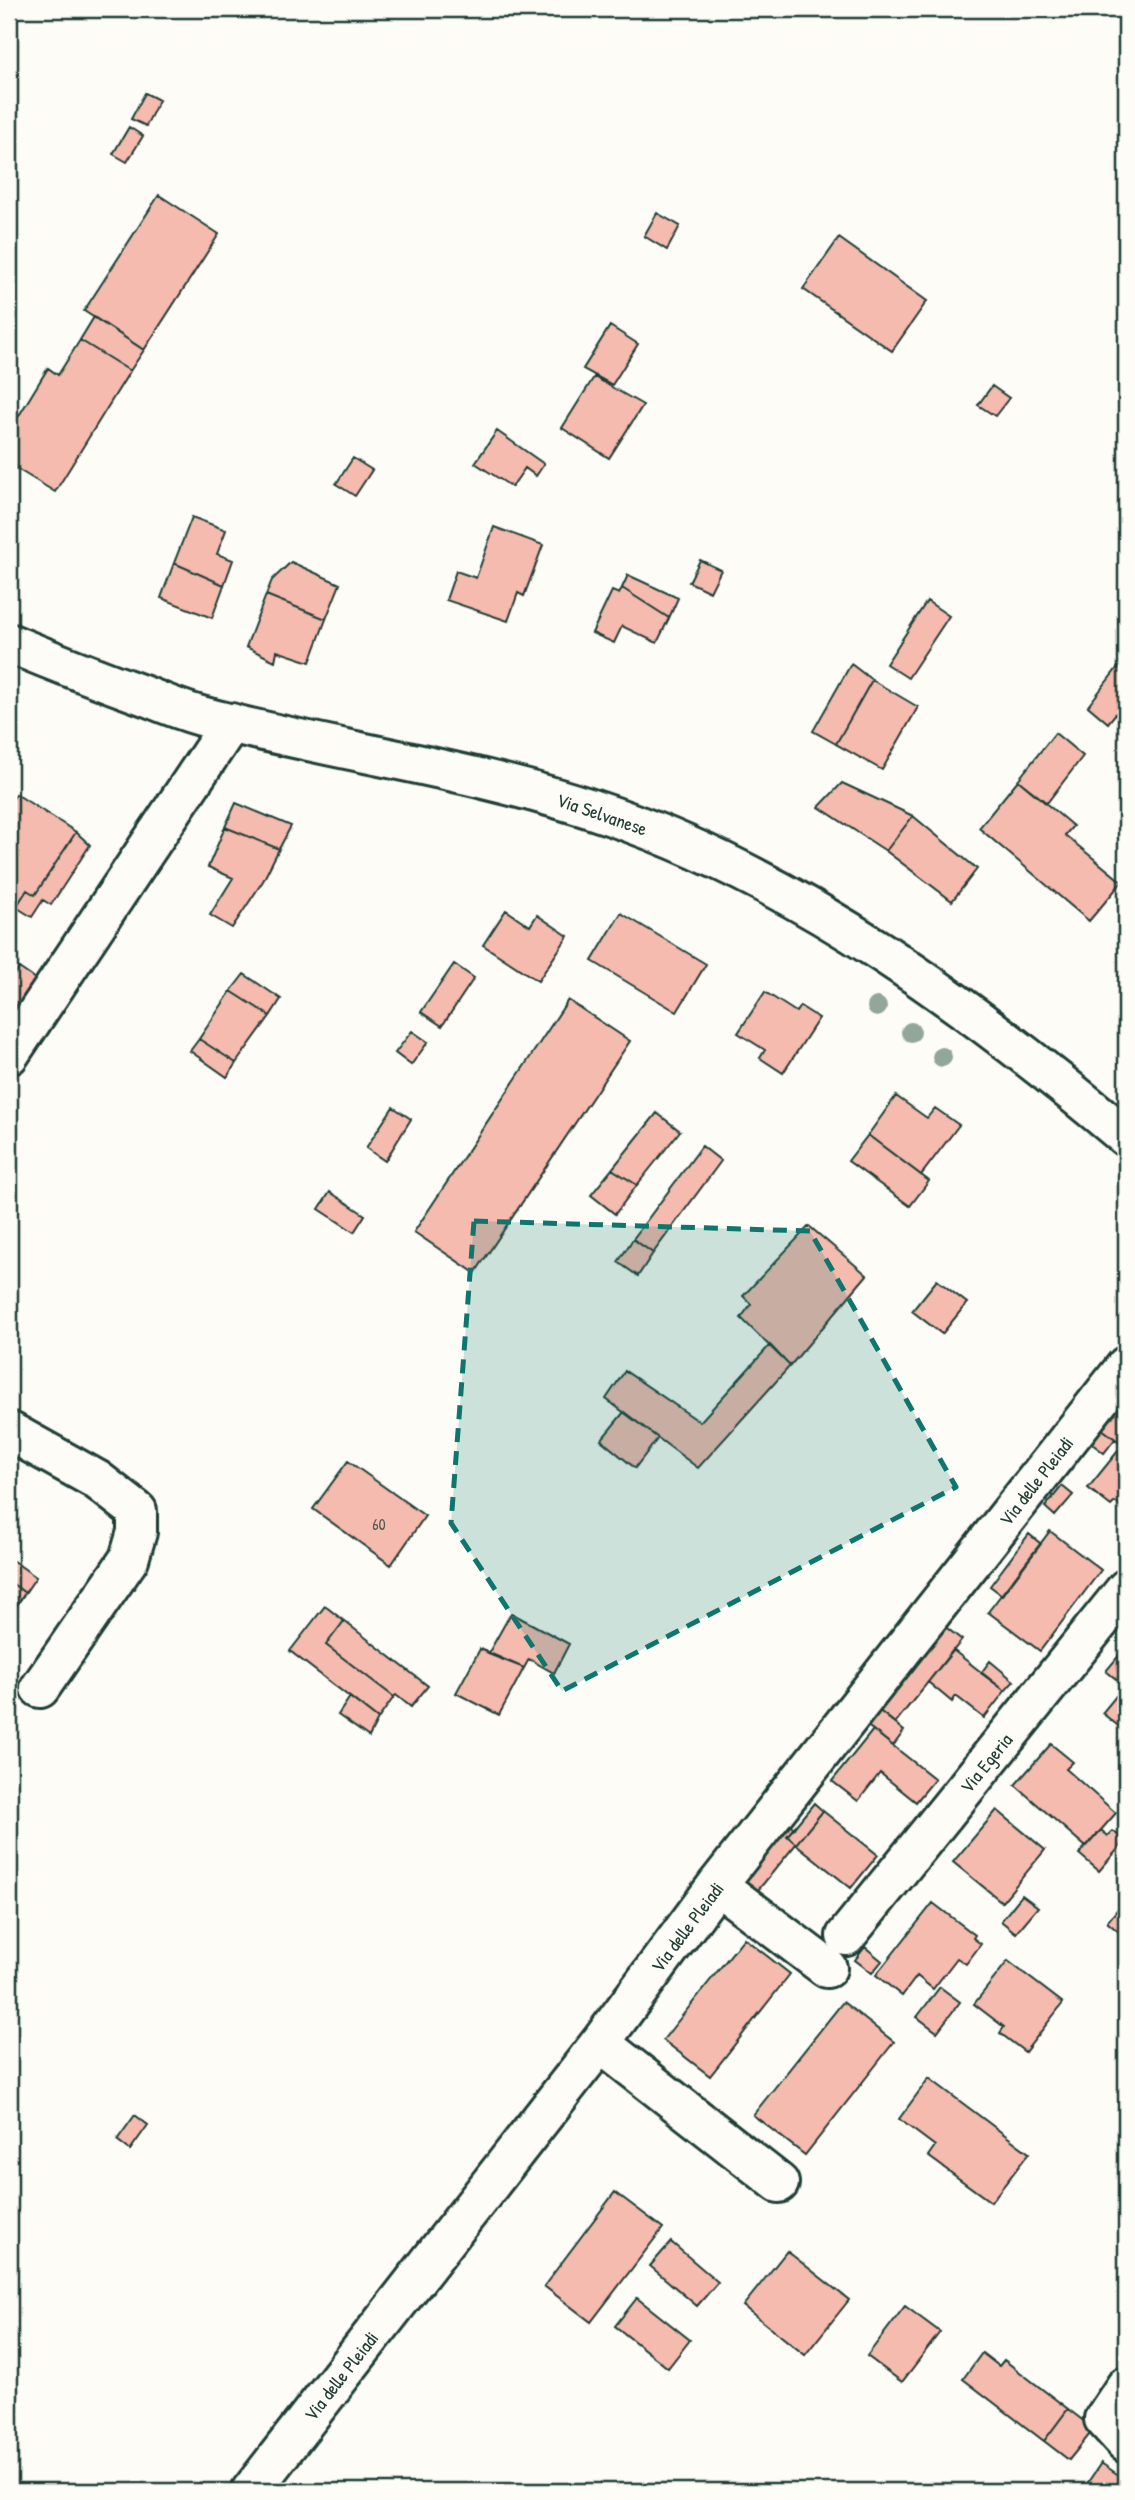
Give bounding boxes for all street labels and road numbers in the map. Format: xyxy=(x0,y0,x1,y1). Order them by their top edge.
street label: Via Selvanese xyxy=(553,786,651,842)
street label: Via delle Pleiadi xyxy=(993,1431,1079,1531)
street label: Via Egeria xyxy=(954,1727,1019,1798)
street label: Via delle Pleiadi xyxy=(644,1876,730,1978)
street label: Via delle Pleiadi xyxy=(298,2326,384,2426)

